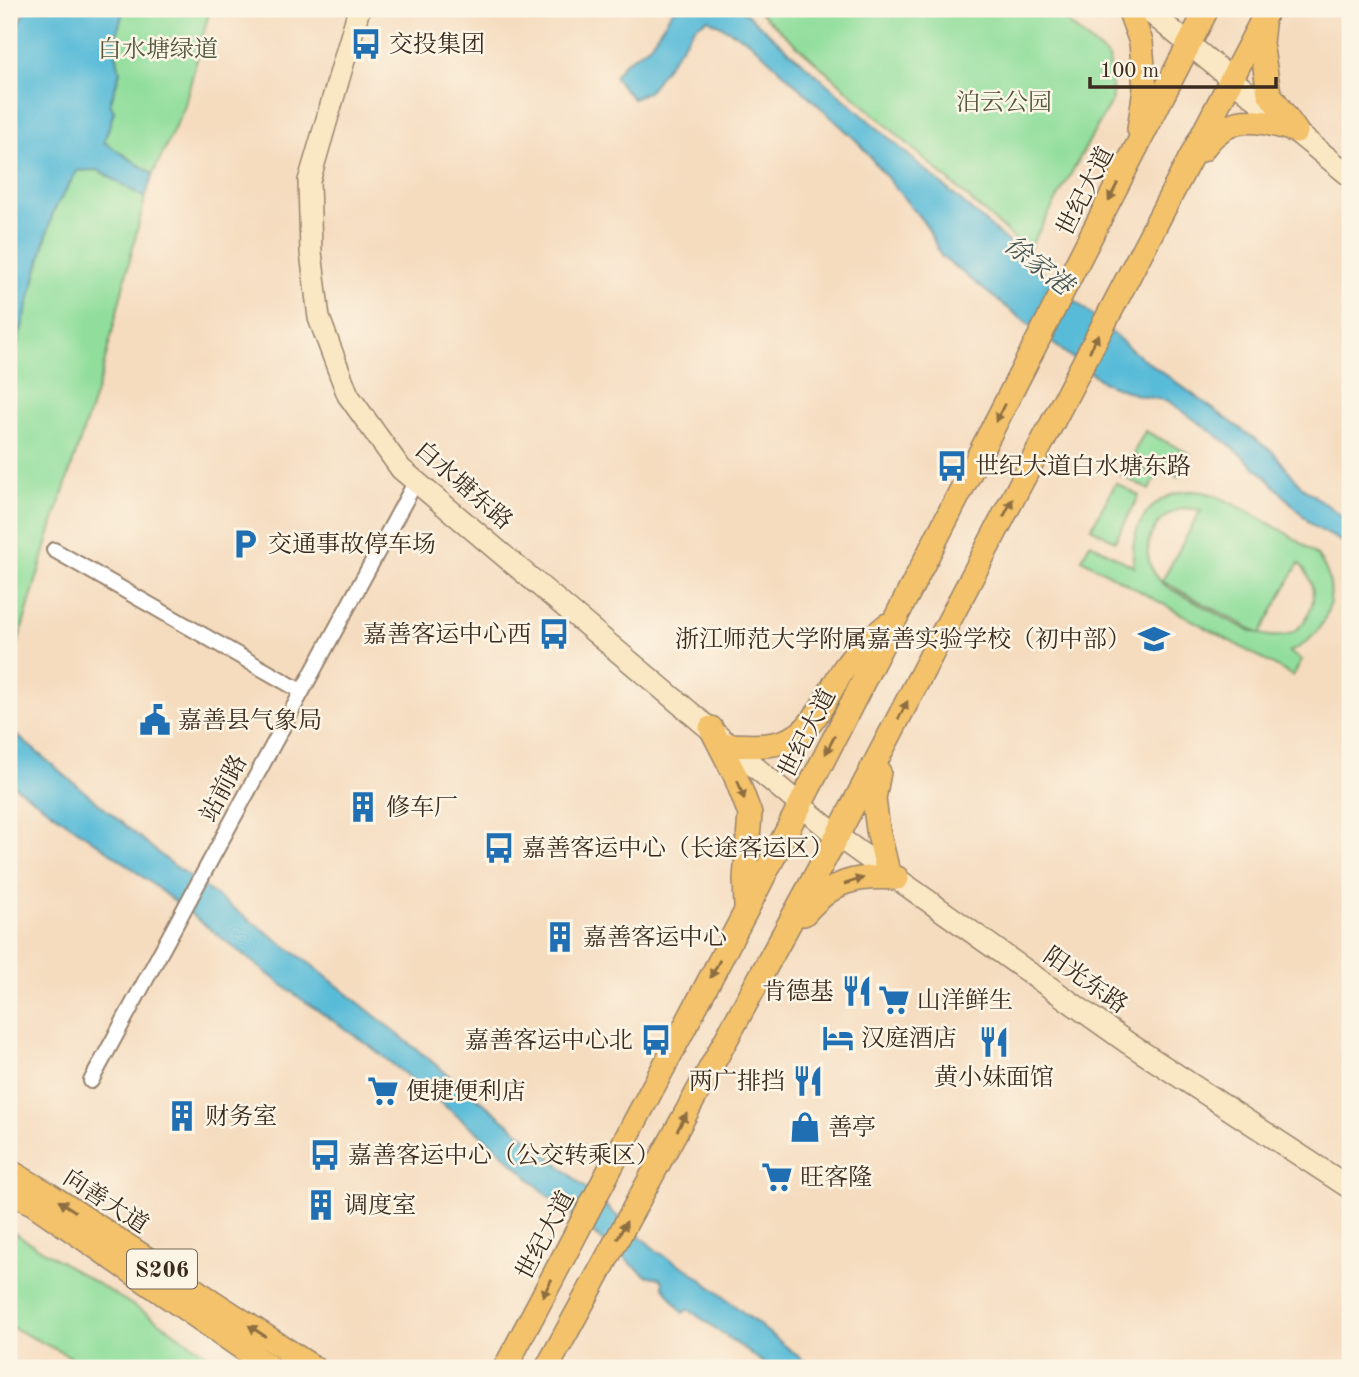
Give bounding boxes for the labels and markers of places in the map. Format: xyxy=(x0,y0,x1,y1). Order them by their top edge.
bus stop icon: 交投集团 xyxy=(349,27,383,61)
place label: 交投集团 xyxy=(389,31,485,58)
bus stop icon: 世纪大道白水塘东路 xyxy=(935,449,969,483)
place label: 世纪大道白水塘东路 xyxy=(975,453,1191,480)
parking icon: 交通事故停车场 xyxy=(228,527,262,561)
place label: 交通事故停车场 xyxy=(268,531,436,558)
bus stop icon: 嘉善客运中心西 xyxy=(537,617,571,651)
place label: 嘉善客运中心西 xyxy=(363,621,531,648)
school or university icon: 浙江师范大学附属嘉善实验学校（初中部） xyxy=(1137,622,1171,656)
place label: 浙江师范大学附属嘉善实验学校（初中部） xyxy=(675,626,1131,653)
public building icon: 嘉善县气象局 xyxy=(138,703,172,737)
place label: 嘉善县气象局 xyxy=(178,707,322,734)
building icon: 修车厂 xyxy=(346,790,380,824)
place label: 修车厂 xyxy=(386,794,458,821)
bus stop icon: 嘉善客运中心（长途客运区） xyxy=(482,831,516,865)
place label: 嘉善客运中心（长途客运区） xyxy=(522,835,834,862)
building icon: 嘉善客运中心 xyxy=(543,920,577,954)
place label: 嘉善客运中心 xyxy=(583,924,727,951)
restaurant icon: 肯德基 xyxy=(840,974,874,1008)
place label: 肯德基 xyxy=(762,978,834,1005)
supermarket icon: 山洋鲜生 xyxy=(877,983,911,1017)
place label: 山洋鲜生 xyxy=(917,987,1013,1014)
hotel icon: 汉庭酒店 xyxy=(821,1021,855,1055)
bus stop icon: 嘉善客运中心北 xyxy=(639,1023,673,1057)
place label: 汉庭酒店 xyxy=(861,1025,957,1052)
restaurant icon: 黄小妹面馆 xyxy=(977,1025,1011,1059)
place label: 嘉善客运中心北 xyxy=(465,1027,633,1054)
restaurant icon: 两广排挡 xyxy=(791,1064,825,1098)
place label: 黄小妹面馆 xyxy=(934,1064,1054,1091)
place label: 两广排挡 xyxy=(689,1068,785,1095)
supermarket icon: 便捷便利店 xyxy=(366,1074,400,1108)
place label: 便捷便利店 xyxy=(406,1078,526,1105)
building icon: 财务室 xyxy=(165,1099,199,1133)
place label: 财务室 xyxy=(205,1103,277,1130)
shop icon: 善亭 xyxy=(788,1110,822,1144)
place label: 善亭 xyxy=(828,1114,876,1141)
bus stop icon: 嘉善客运中心（公交转乘区） xyxy=(308,1138,342,1172)
place label: 嘉善客运中心（公交转乘区） xyxy=(348,1142,660,1169)
supermarket icon: 旺客隆 xyxy=(760,1160,794,1194)
place label: 旺客隆 xyxy=(800,1164,872,1191)
building icon: 调度室 xyxy=(304,1188,338,1222)
place label: 调度室 xyxy=(344,1192,416,1219)

